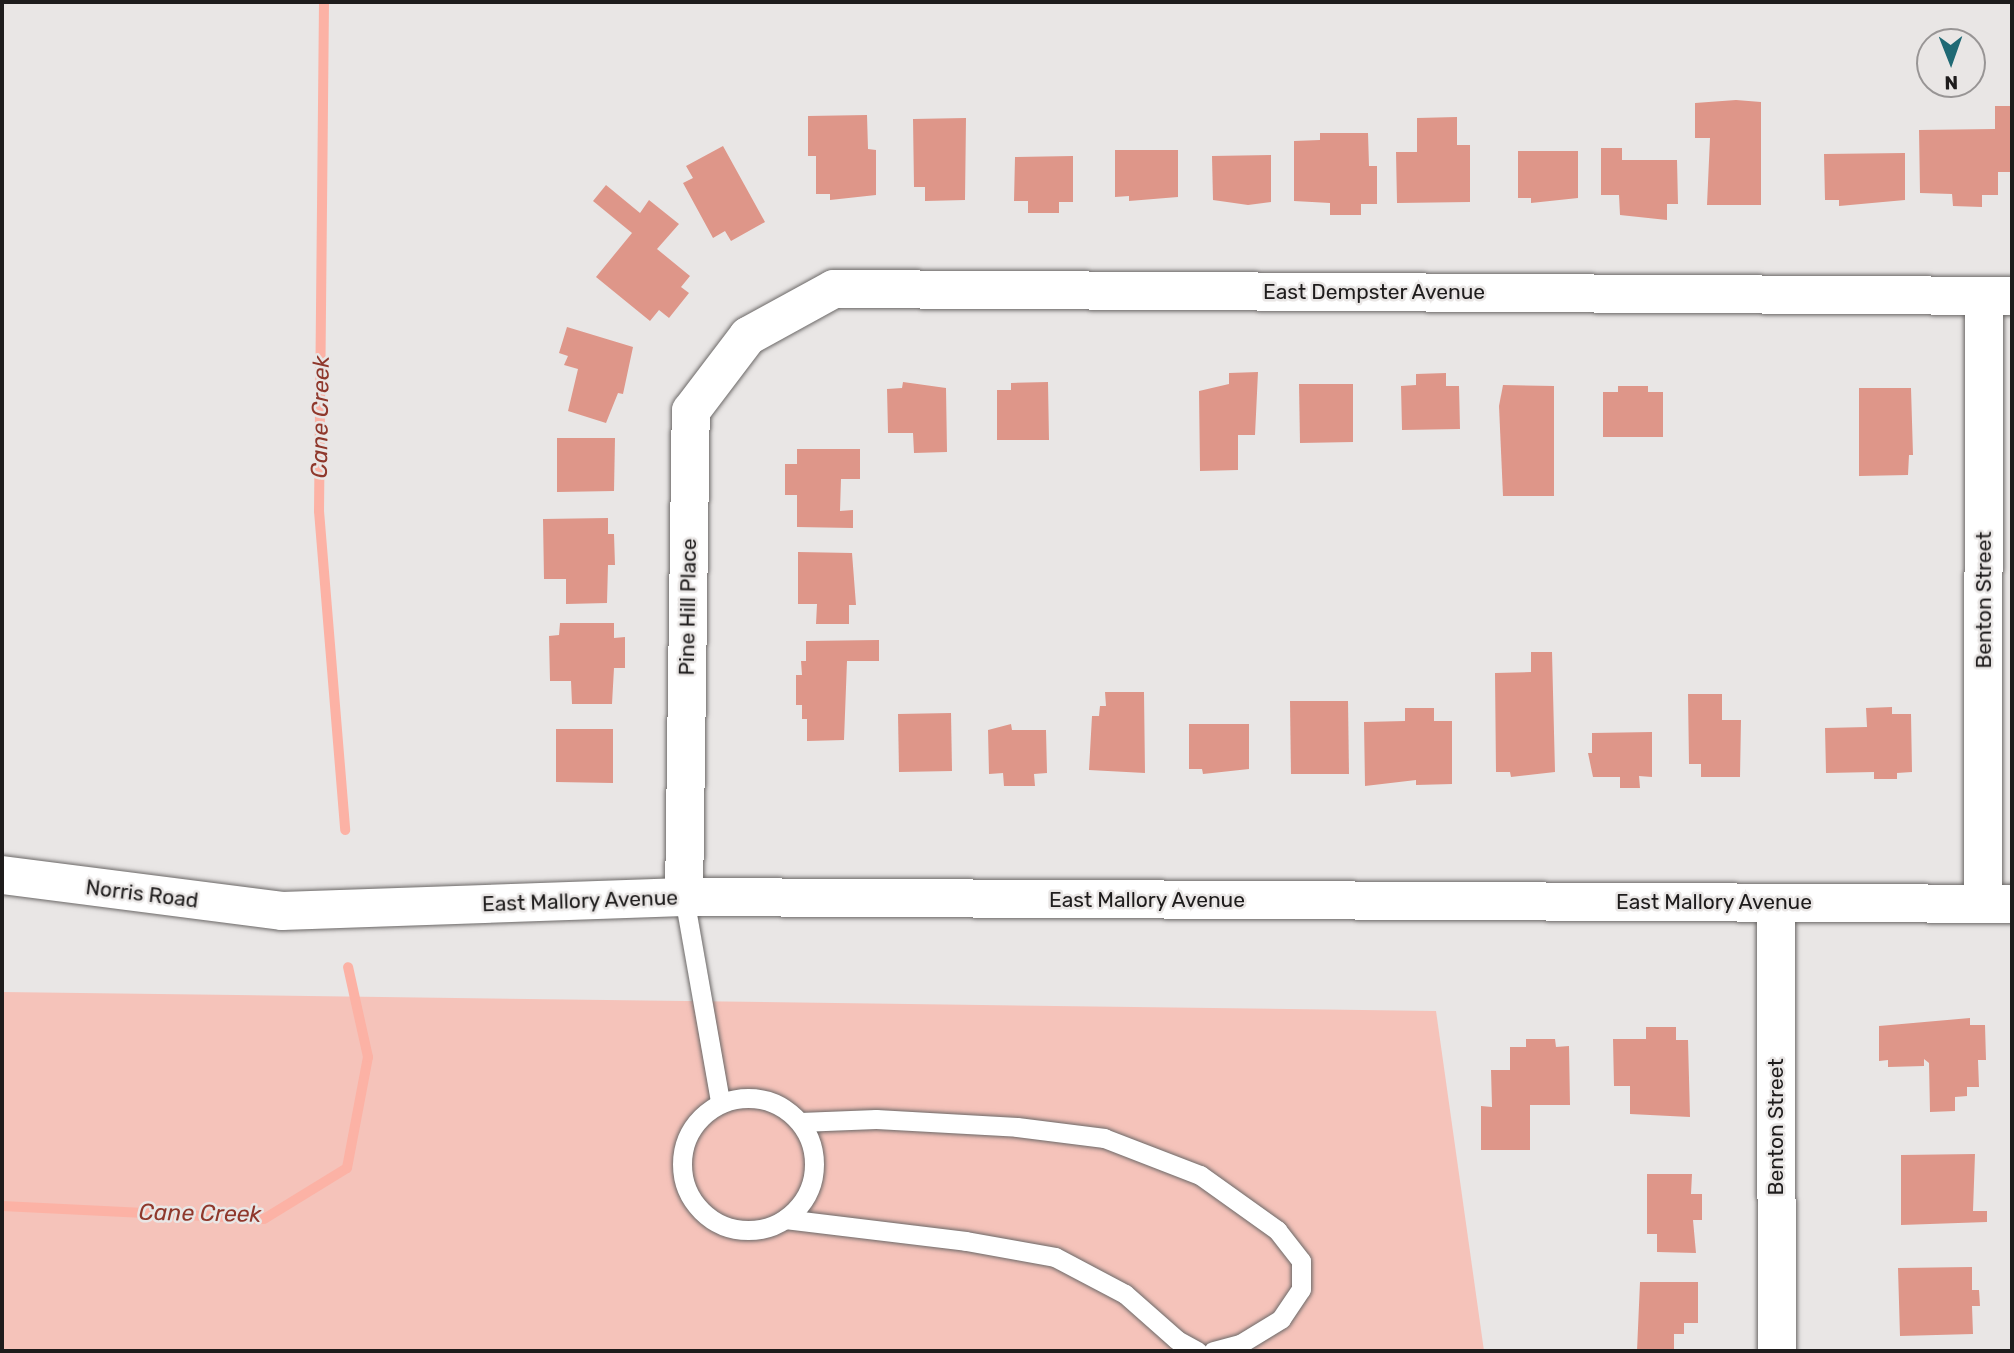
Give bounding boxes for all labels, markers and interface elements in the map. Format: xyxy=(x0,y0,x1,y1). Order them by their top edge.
north arrow xyxy=(1916,28,1986,98)
text: N xyxy=(1944,71,1958,94)
street label: East Dempster Avenue xyxy=(1262,279,1486,305)
water label: Cane Creek xyxy=(305,355,335,479)
street label: Benton Street xyxy=(1971,531,1997,669)
street label: Pine Hill Place xyxy=(674,538,702,676)
street label: Norris Road xyxy=(84,875,200,913)
street label: East Mallory Avenue xyxy=(481,885,679,917)
street label: East Mallory Avenue xyxy=(1048,887,1246,913)
street label: East Mallory Avenue xyxy=(1615,889,1813,915)
street label: Benton Street xyxy=(1763,1058,1789,1196)
water label: Cane Creek xyxy=(138,1198,262,1228)

